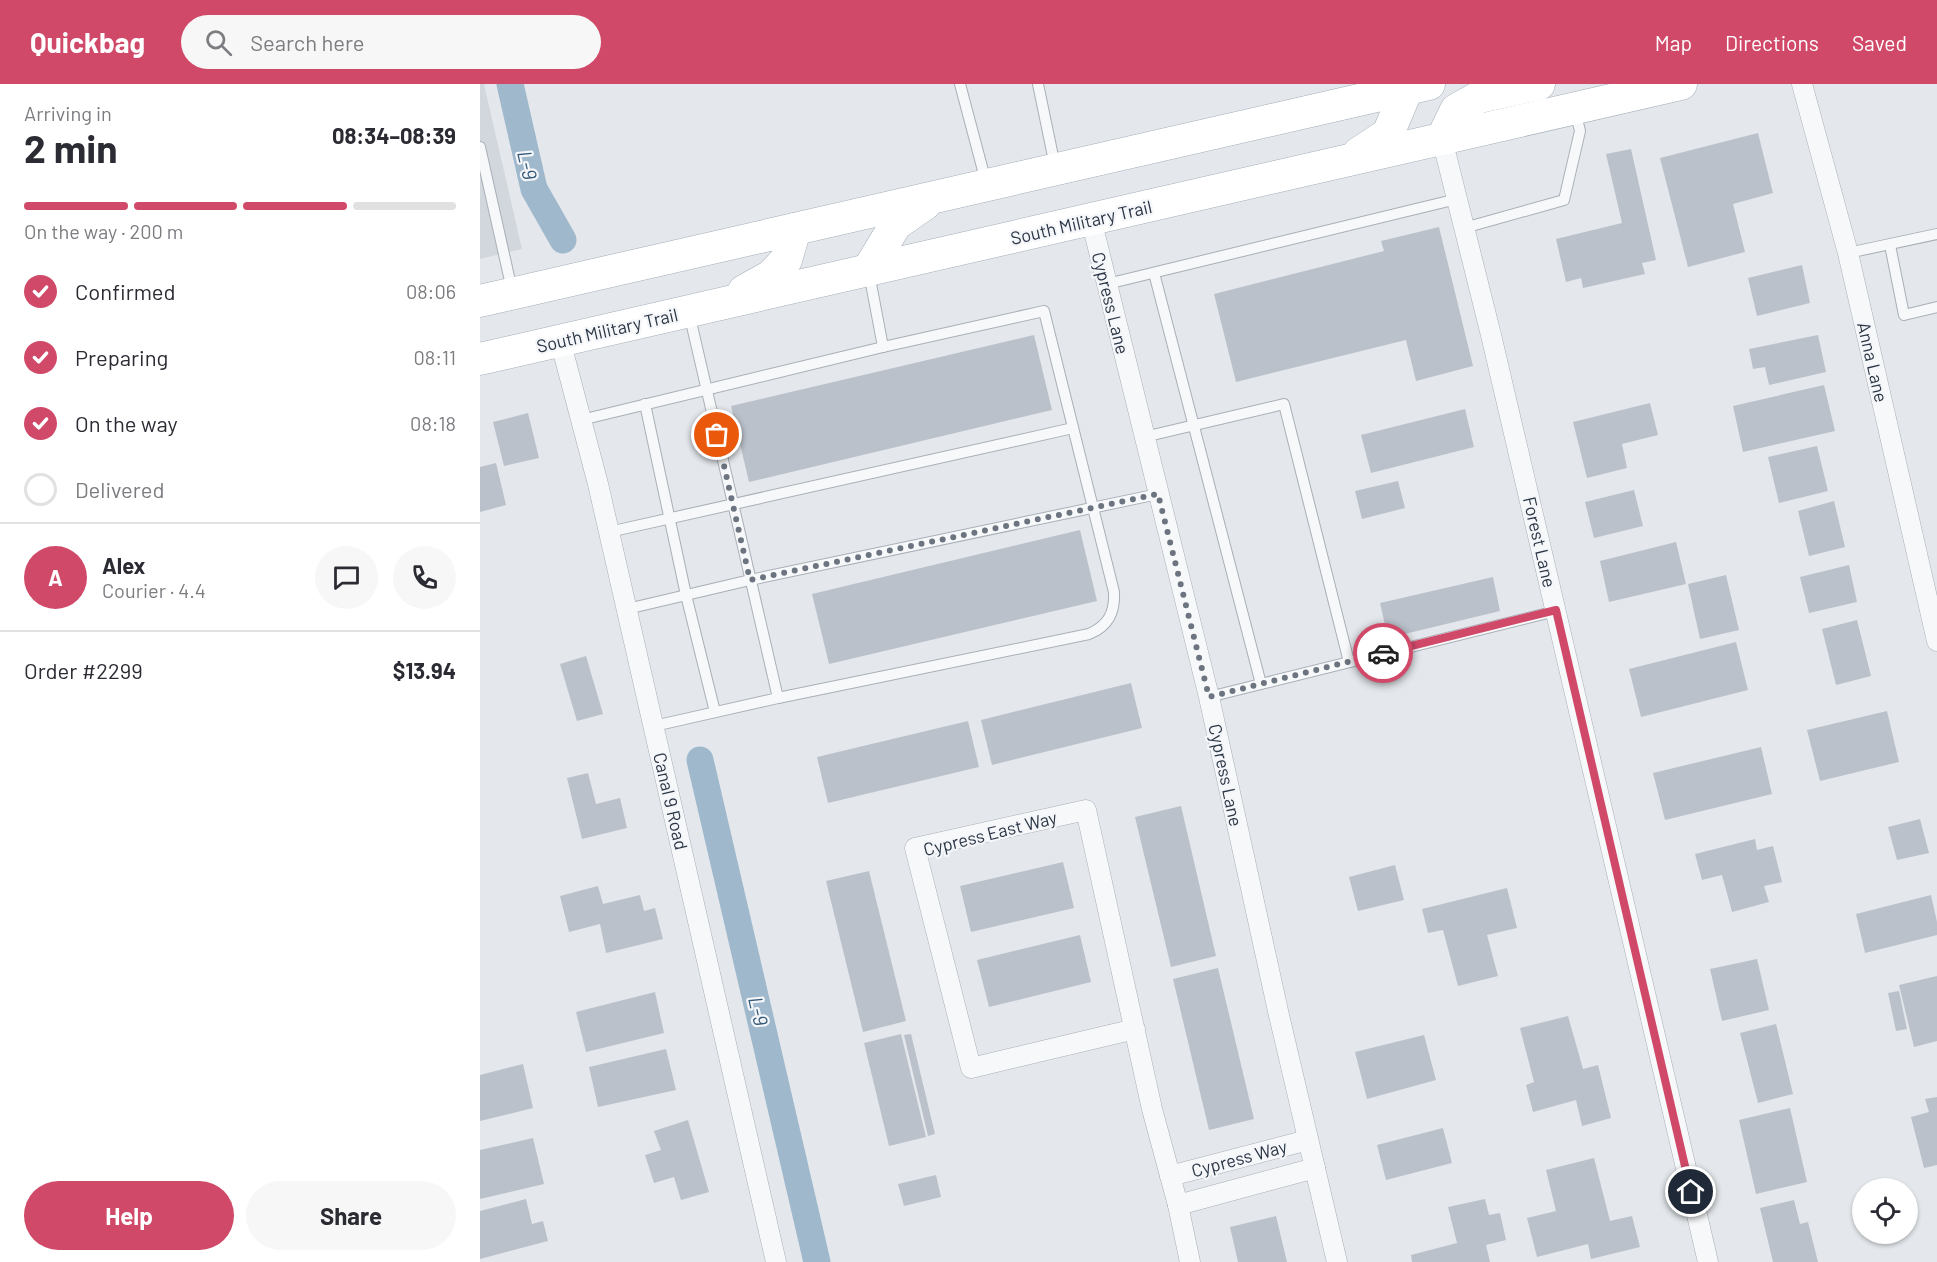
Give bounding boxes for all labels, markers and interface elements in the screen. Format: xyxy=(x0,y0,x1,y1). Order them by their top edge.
search box xyxy=(181,15,601,69)
text: Quickbag xyxy=(30,25,145,59)
icon: search xyxy=(202,26,235,59)
text: Search here xyxy=(250,29,365,55)
text: Map xyxy=(1655,30,1692,55)
text: Directions xyxy=(1725,30,1819,55)
text: Saved xyxy=(1852,30,1907,55)
text: Arriving in xyxy=(24,101,112,125)
text: 08:34–08:39 xyxy=(332,122,456,148)
text: 2 min xyxy=(24,124,117,171)
water label: L-9 xyxy=(513,148,543,182)
street label: South Military Trail xyxy=(1008,195,1154,249)
text: On the way · 200 m xyxy=(24,219,183,243)
street label: Cypress Lane xyxy=(1088,250,1134,356)
icon: check xyxy=(24,275,57,308)
text: Confirmed xyxy=(75,278,175,304)
text: 08:06 xyxy=(406,279,456,303)
street label: South Military Trail xyxy=(534,303,680,357)
street label: Anna Lane xyxy=(1853,320,1893,404)
icon: check xyxy=(24,341,57,374)
text: Preparing xyxy=(75,344,168,370)
text: 08:11 xyxy=(413,345,456,369)
icon: check xyxy=(24,407,57,440)
pin xyxy=(691,409,742,460)
text: On the way xyxy=(75,410,178,436)
text: 08:18 xyxy=(410,411,456,435)
icon: bag xyxy=(700,418,733,451)
text: Delivered xyxy=(75,476,164,502)
street label: Forest Lane xyxy=(1519,494,1561,590)
button: chat xyxy=(315,546,378,609)
button: phone xyxy=(393,546,456,609)
text: Alex xyxy=(102,552,145,578)
text: A xyxy=(48,564,63,590)
text: Courier · 4.4 xyxy=(102,578,206,602)
courier xyxy=(1353,623,1413,683)
icon: car xyxy=(1367,637,1400,670)
text: Order #2299 xyxy=(24,657,143,683)
text: $13.94 xyxy=(393,657,456,683)
street label: Cypress Lane xyxy=(1204,722,1248,828)
street label: Canal 9 Road xyxy=(649,750,693,852)
street label: Cypress East Way xyxy=(921,806,1059,860)
water label: L-9 xyxy=(744,994,774,1028)
street label: Cypress Way xyxy=(1189,1135,1289,1181)
pin xyxy=(1665,1166,1716,1217)
icon: home xyxy=(1674,1175,1707,1208)
map controls xyxy=(1852,1178,1918,1244)
button: locate xyxy=(1852,1178,1918,1244)
button: Help xyxy=(24,1181,234,1250)
button: Share xyxy=(246,1181,456,1250)

